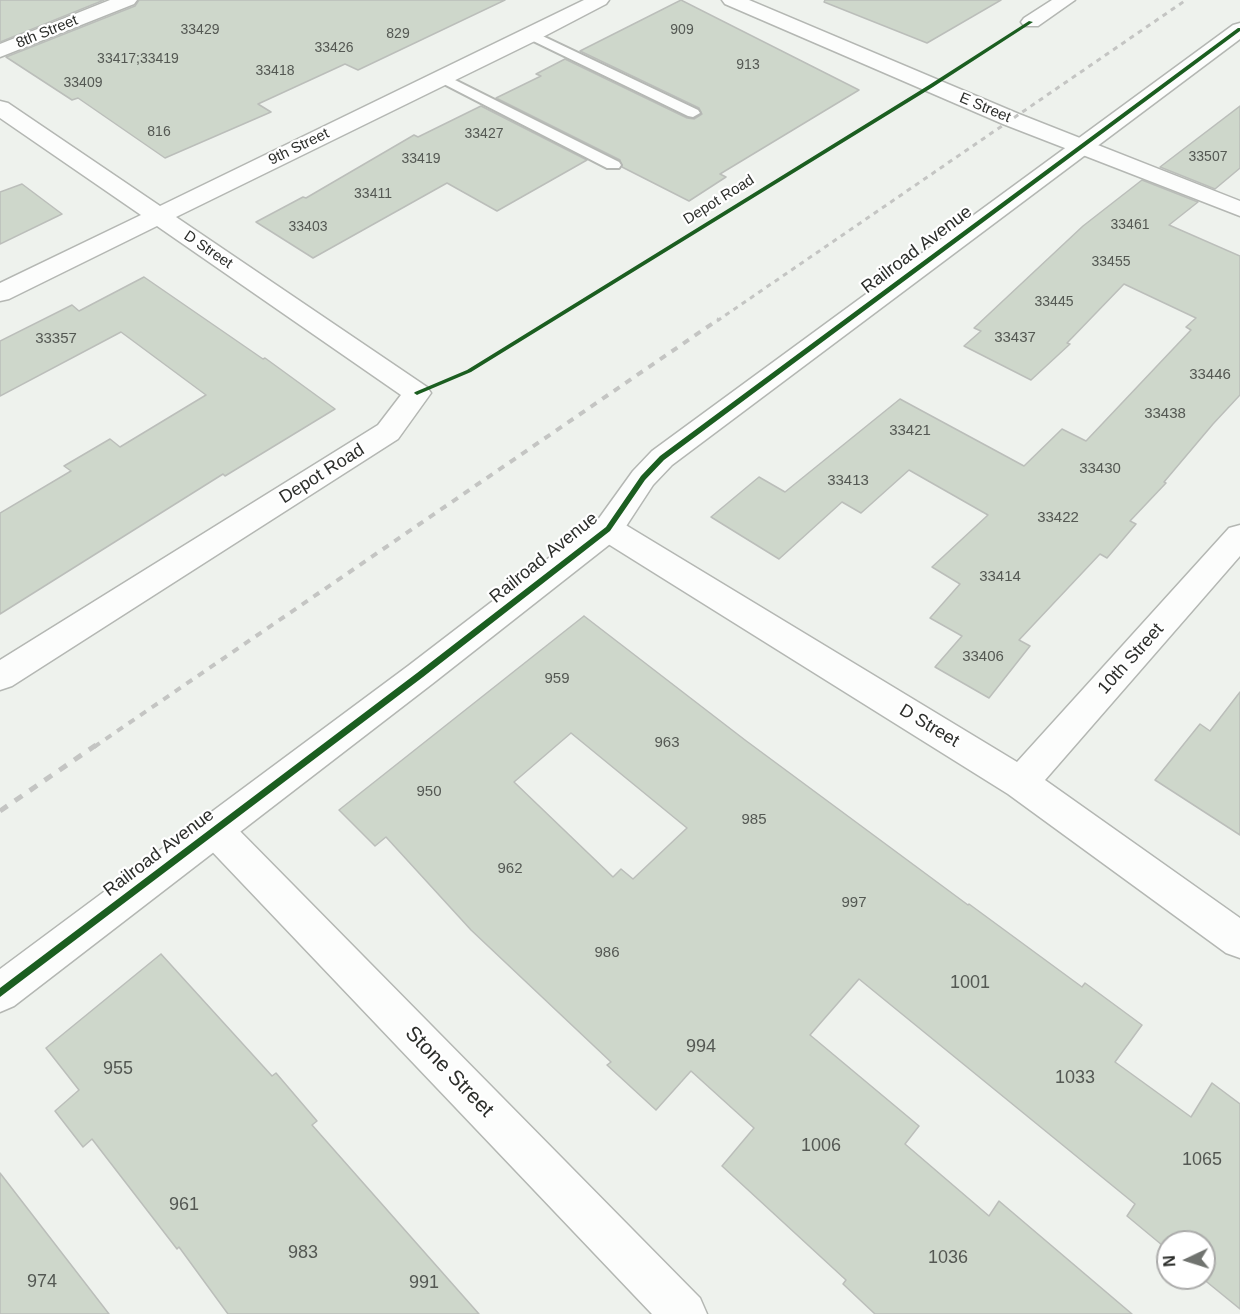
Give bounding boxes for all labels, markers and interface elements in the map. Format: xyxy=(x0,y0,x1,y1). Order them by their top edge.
street label: 8th Street xyxy=(13,11,81,53)
house number: 33429 xyxy=(181,22,219,38)
house number: 909 xyxy=(670,22,694,38)
house number: 829 xyxy=(386,26,410,42)
house number: 33426 xyxy=(315,40,353,56)
house number: 33417;33419 xyxy=(97,51,179,67)
house number: 913 xyxy=(736,57,760,73)
house number: 33418 xyxy=(256,63,294,79)
house number: 33409 xyxy=(64,75,102,91)
street label: E Street xyxy=(957,89,1013,127)
house number: 816 xyxy=(147,124,171,140)
street label: 9th Street xyxy=(266,125,332,169)
house number: 33427 xyxy=(465,126,503,142)
house number: 33507 xyxy=(1189,149,1227,165)
house number: 33419 xyxy=(402,151,440,167)
street label: Depot Road xyxy=(680,171,758,229)
house number: 33411 xyxy=(354,186,392,202)
street label: Railroad Avenue xyxy=(857,201,977,299)
house number: 33461 xyxy=(1111,217,1149,233)
house number: 33403 xyxy=(289,219,327,235)
street label: D Street xyxy=(180,227,236,273)
house number: 33455 xyxy=(1092,254,1130,270)
house number: 33445 xyxy=(1035,294,1073,310)
house number: 33437 xyxy=(994,329,1036,347)
house number: 33357 xyxy=(35,330,77,348)
house number: 33446 xyxy=(1189,366,1231,384)
house number: 33438 xyxy=(1144,405,1186,423)
house number: 33421 xyxy=(889,422,931,440)
street label: Depot Road xyxy=(276,439,368,509)
house number: 33430 xyxy=(1079,460,1121,478)
house number: 33413 xyxy=(827,472,869,490)
street label: Railroad Avenue xyxy=(486,508,602,608)
house number: 33422 xyxy=(1037,509,1079,527)
house number: 33414 xyxy=(979,568,1021,586)
street label: 10th Street xyxy=(1094,619,1168,699)
house number: 33406 xyxy=(962,648,1004,666)
house number: 959 xyxy=(544,670,570,688)
street label: D Street xyxy=(895,700,963,752)
house number: 963 xyxy=(654,734,680,752)
house number: 950 xyxy=(416,783,442,801)
street label: Railroad Avenue xyxy=(99,804,219,902)
house number: 985 xyxy=(741,811,767,829)
house number: 962 xyxy=(497,860,523,878)
house number: 997 xyxy=(841,894,867,912)
house number: 986 xyxy=(594,944,620,962)
house number: 1001 xyxy=(950,972,990,994)
street label: Stone Street xyxy=(399,1021,499,1123)
house number: 994 xyxy=(686,1036,716,1058)
house number: 955 xyxy=(103,1058,133,1080)
house number: 1033 xyxy=(1055,1067,1095,1089)
house number: 1006 xyxy=(801,1135,841,1157)
house number: 1065 xyxy=(1182,1149,1222,1171)
house number: 961 xyxy=(169,1194,199,1216)
north arrow xyxy=(1156,1230,1216,1290)
house number: 983 xyxy=(288,1242,318,1264)
house number: 1036 xyxy=(928,1247,968,1269)
text: N xyxy=(1161,1255,1178,1268)
house number: 974 xyxy=(27,1271,57,1293)
house number: 991 xyxy=(409,1272,439,1294)

